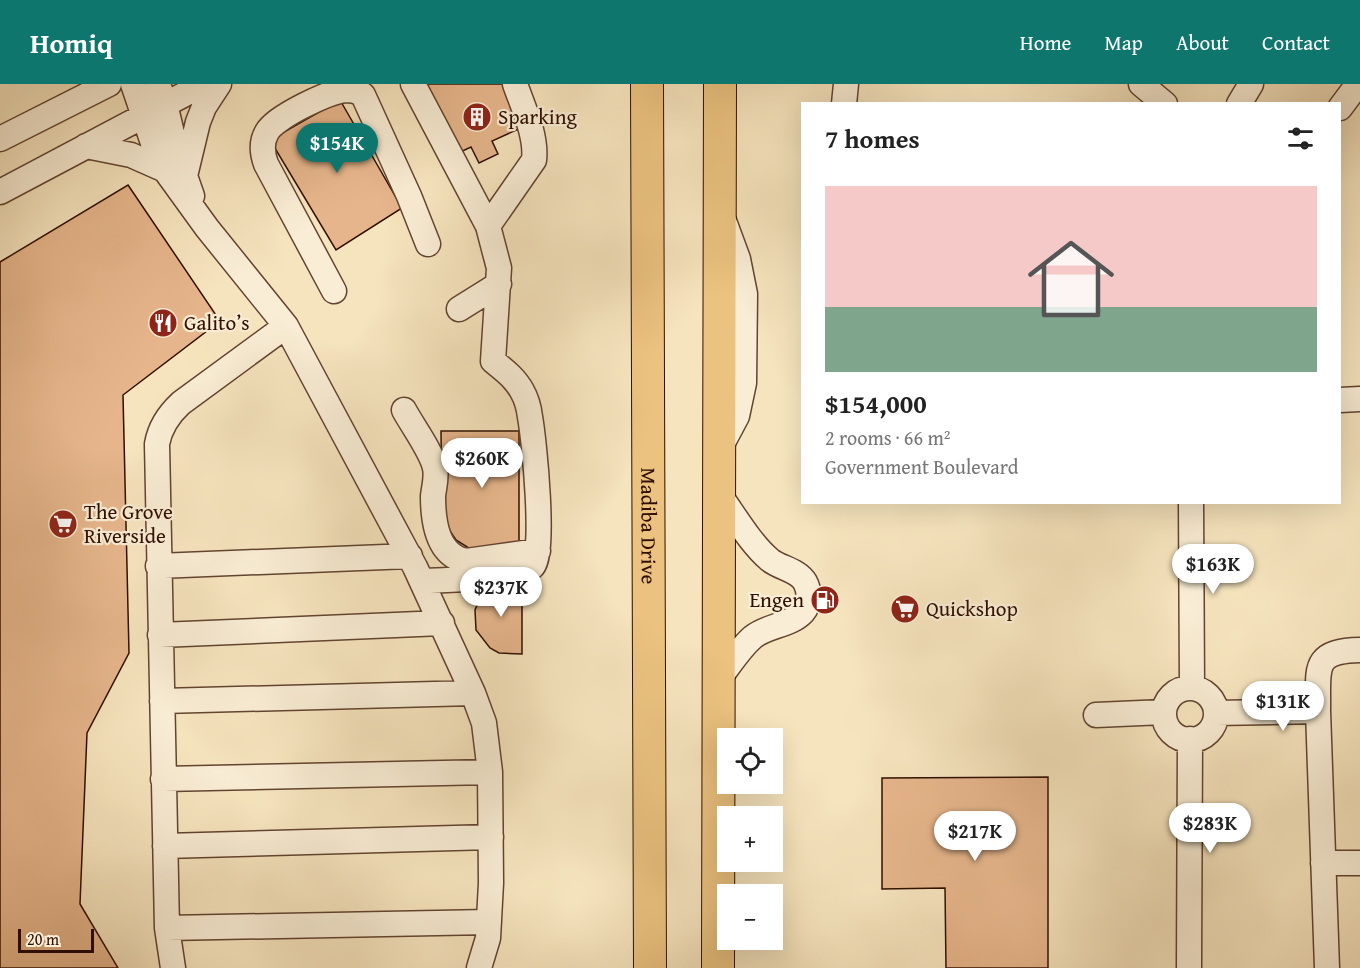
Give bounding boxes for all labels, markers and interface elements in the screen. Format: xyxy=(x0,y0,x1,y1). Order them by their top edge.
text: Homiq xyxy=(30,22,113,63)
text: Home xyxy=(1020,27,1071,58)
text: Map xyxy=(1104,27,1143,58)
text: About xyxy=(1176,27,1229,58)
text: Contact xyxy=(1262,27,1330,58)
building icon: Sparking xyxy=(461,101,493,133)
place label: Sparking xyxy=(498,101,578,132)
text: 7 homes xyxy=(825,119,920,158)
icon: filters xyxy=(1284,122,1317,155)
pin: $154K xyxy=(295,123,379,174)
text: $154K xyxy=(310,128,364,157)
icon: home xyxy=(1017,225,1125,333)
restaurant icon: Galito’s xyxy=(147,307,179,339)
place label: Galito’s xyxy=(184,307,250,338)
text: $154,000 xyxy=(825,384,927,423)
text: 2 rooms · 66 m² xyxy=(825,423,951,452)
pin: $260K xyxy=(440,438,524,489)
text: $260K xyxy=(455,443,509,472)
text: Government Boulevard xyxy=(825,452,1018,481)
street label: Madiba Drive xyxy=(633,468,665,585)
place label: The Grove Riverside xyxy=(84,496,173,551)
supermarket icon: The Grove Riverside xyxy=(47,508,79,540)
pin: $163K xyxy=(1171,544,1255,595)
text: $163K xyxy=(1186,549,1240,578)
pin: $237K xyxy=(459,567,543,618)
text: $237K xyxy=(474,572,528,601)
place label: Engen xyxy=(749,584,804,615)
fuel station icon: Engen xyxy=(809,584,841,616)
supermarket icon: Quickshop xyxy=(889,593,921,625)
place label: Quickshop xyxy=(926,593,1018,624)
pin: $131K xyxy=(1241,681,1325,732)
text: $131K xyxy=(1256,686,1310,715)
map controls xyxy=(717,728,783,950)
button: locate xyxy=(717,728,783,794)
pin: $283K xyxy=(1168,803,1252,854)
button: + xyxy=(717,806,783,872)
text: $283K xyxy=(1183,808,1237,837)
pin: $217K xyxy=(933,811,1017,862)
text: $217K xyxy=(948,816,1002,845)
button: − xyxy=(717,884,783,950)
scale bar xyxy=(18,926,94,954)
text: 20 m xyxy=(27,927,59,951)

